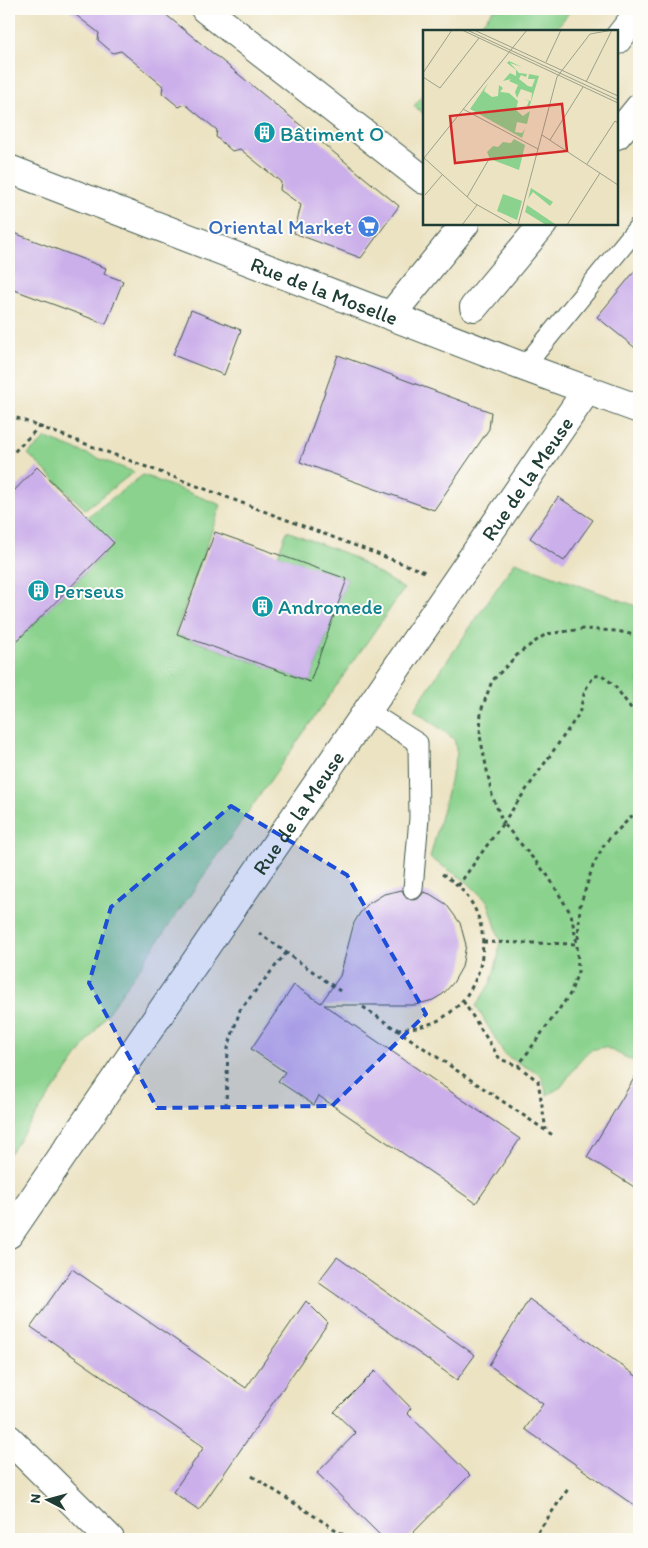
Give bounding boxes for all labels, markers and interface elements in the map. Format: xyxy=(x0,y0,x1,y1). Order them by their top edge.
inset map xyxy=(423,30,618,225)
building icon: Bâtiment O xyxy=(252,121,276,145)
place label: Bâtiment O xyxy=(280,121,384,146)
place label: Oriental Market xyxy=(208,214,352,239)
supermarket icon: Oriental Market xyxy=(356,214,380,238)
street label: Rue de la Moselle xyxy=(247,251,402,330)
street label: Rue de la Meuse xyxy=(475,411,578,545)
building icon: Perseus xyxy=(26,578,50,602)
place label: Perseus xyxy=(54,578,124,603)
building icon: Andromede xyxy=(250,594,274,618)
place label: Andromede xyxy=(278,594,383,619)
street label: Rue de la Meuse xyxy=(247,746,349,879)
north arrow xyxy=(22,1476,72,1526)
text: N xyxy=(27,1493,45,1504)

